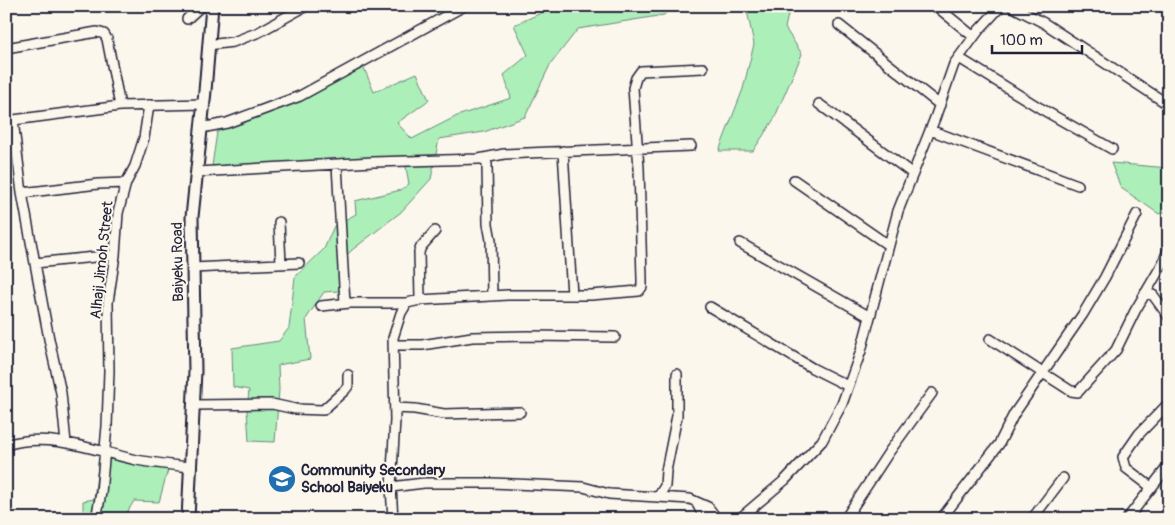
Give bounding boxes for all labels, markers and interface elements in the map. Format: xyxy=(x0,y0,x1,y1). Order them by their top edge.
scale bar xyxy=(992,22,1082,54)
text: 100 m xyxy=(1000,31,1043,50)
street label: Alhaji Jimoh Street xyxy=(86,199,118,320)
street label: Baiyeku Road xyxy=(168,222,188,302)
place label: Community Secondary School Baiyeku xyxy=(301,461,446,497)
school or university icon: Community Secondary School Baiyeku xyxy=(267,464,297,494)

